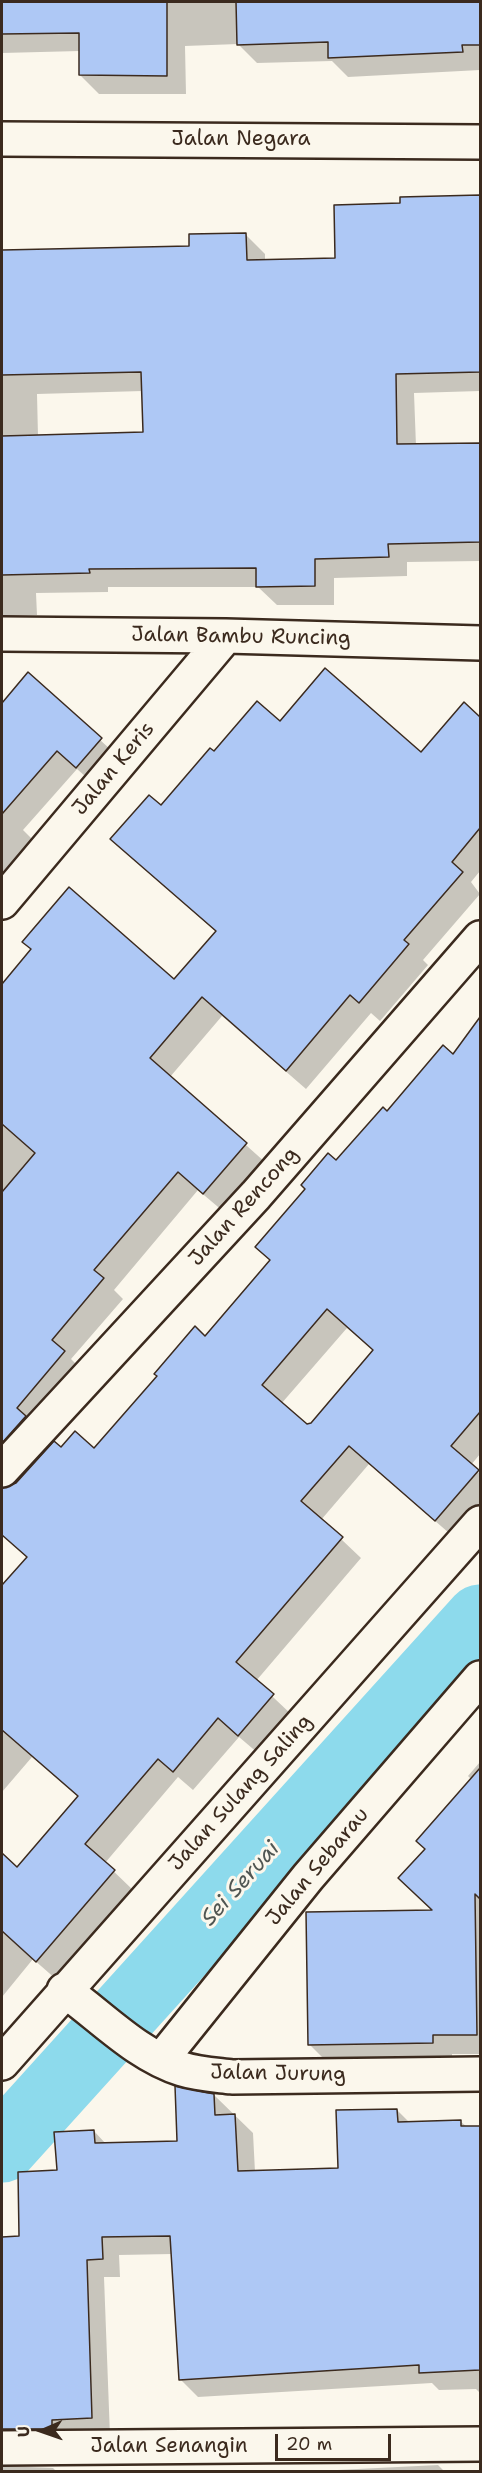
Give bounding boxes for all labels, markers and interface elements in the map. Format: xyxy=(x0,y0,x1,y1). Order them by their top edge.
street label: Jalan Negara xyxy=(171,127,311,153)
street label: Jalan Bambu Runcing xyxy=(131,622,351,652)
street label: Jalan Keris xyxy=(68,717,160,821)
street label: Jalan Rencong xyxy=(184,1142,304,1272)
street label: Jalan Sulang Saling xyxy=(164,1710,318,1876)
street label: Jalan Sebarau xyxy=(261,1803,375,1931)
water label: Sei Seruai xyxy=(196,1836,286,1932)
street label: Jalan Jurung xyxy=(210,2060,346,2088)
north arrow xyxy=(12,2401,72,2461)
scale bar xyxy=(278,2422,394,2460)
text: U xyxy=(13,2426,34,2437)
text: 20 m xyxy=(286,2432,332,2456)
street label: Jalan Senangin xyxy=(90,2434,248,2460)

